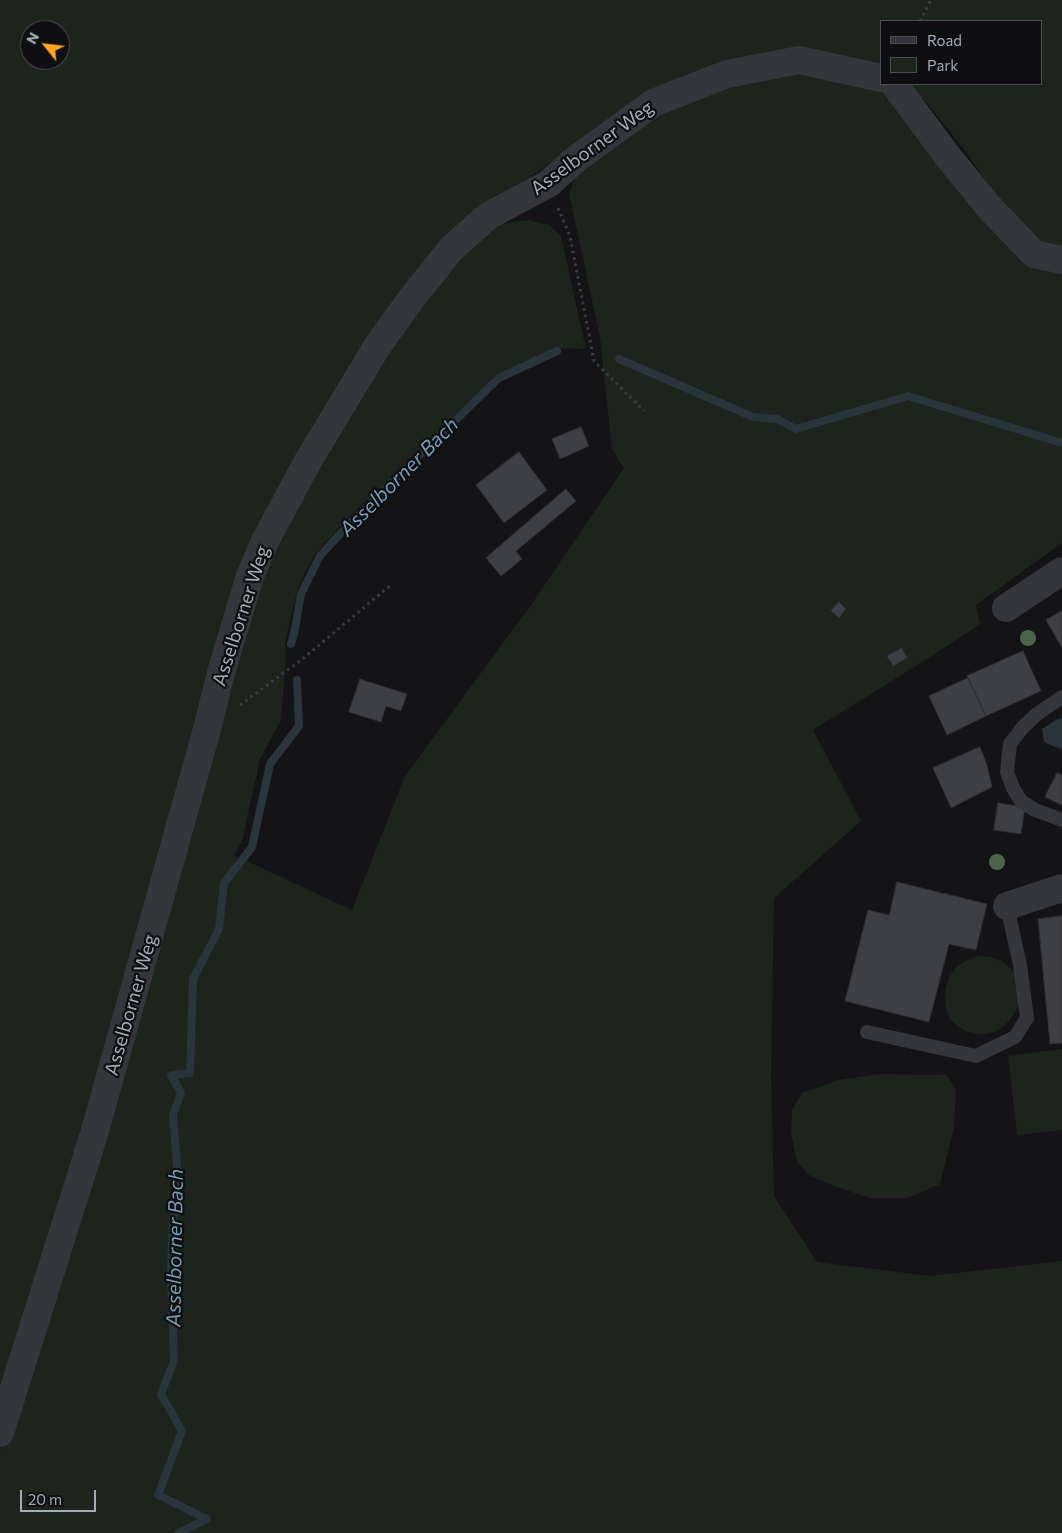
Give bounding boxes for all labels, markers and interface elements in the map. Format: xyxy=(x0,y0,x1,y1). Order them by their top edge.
north arrow xyxy=(20,20,70,70)
legend xyxy=(880,20,1042,85)
text: N xyxy=(22,29,42,47)
text: Road xyxy=(927,31,962,49)
text: Park xyxy=(927,56,958,74)
street label: Asselborner Weg xyxy=(526,96,658,200)
water label: Asselborner Bach xyxy=(335,413,463,541)
street label: Asselborner Weg xyxy=(208,543,274,689)
street label: Asselborner Weg xyxy=(100,932,162,1078)
water label: Asselborner Bach xyxy=(162,1169,188,1327)
scale bar xyxy=(22,1480,99,1512)
text: 20 m xyxy=(28,1490,62,1508)

